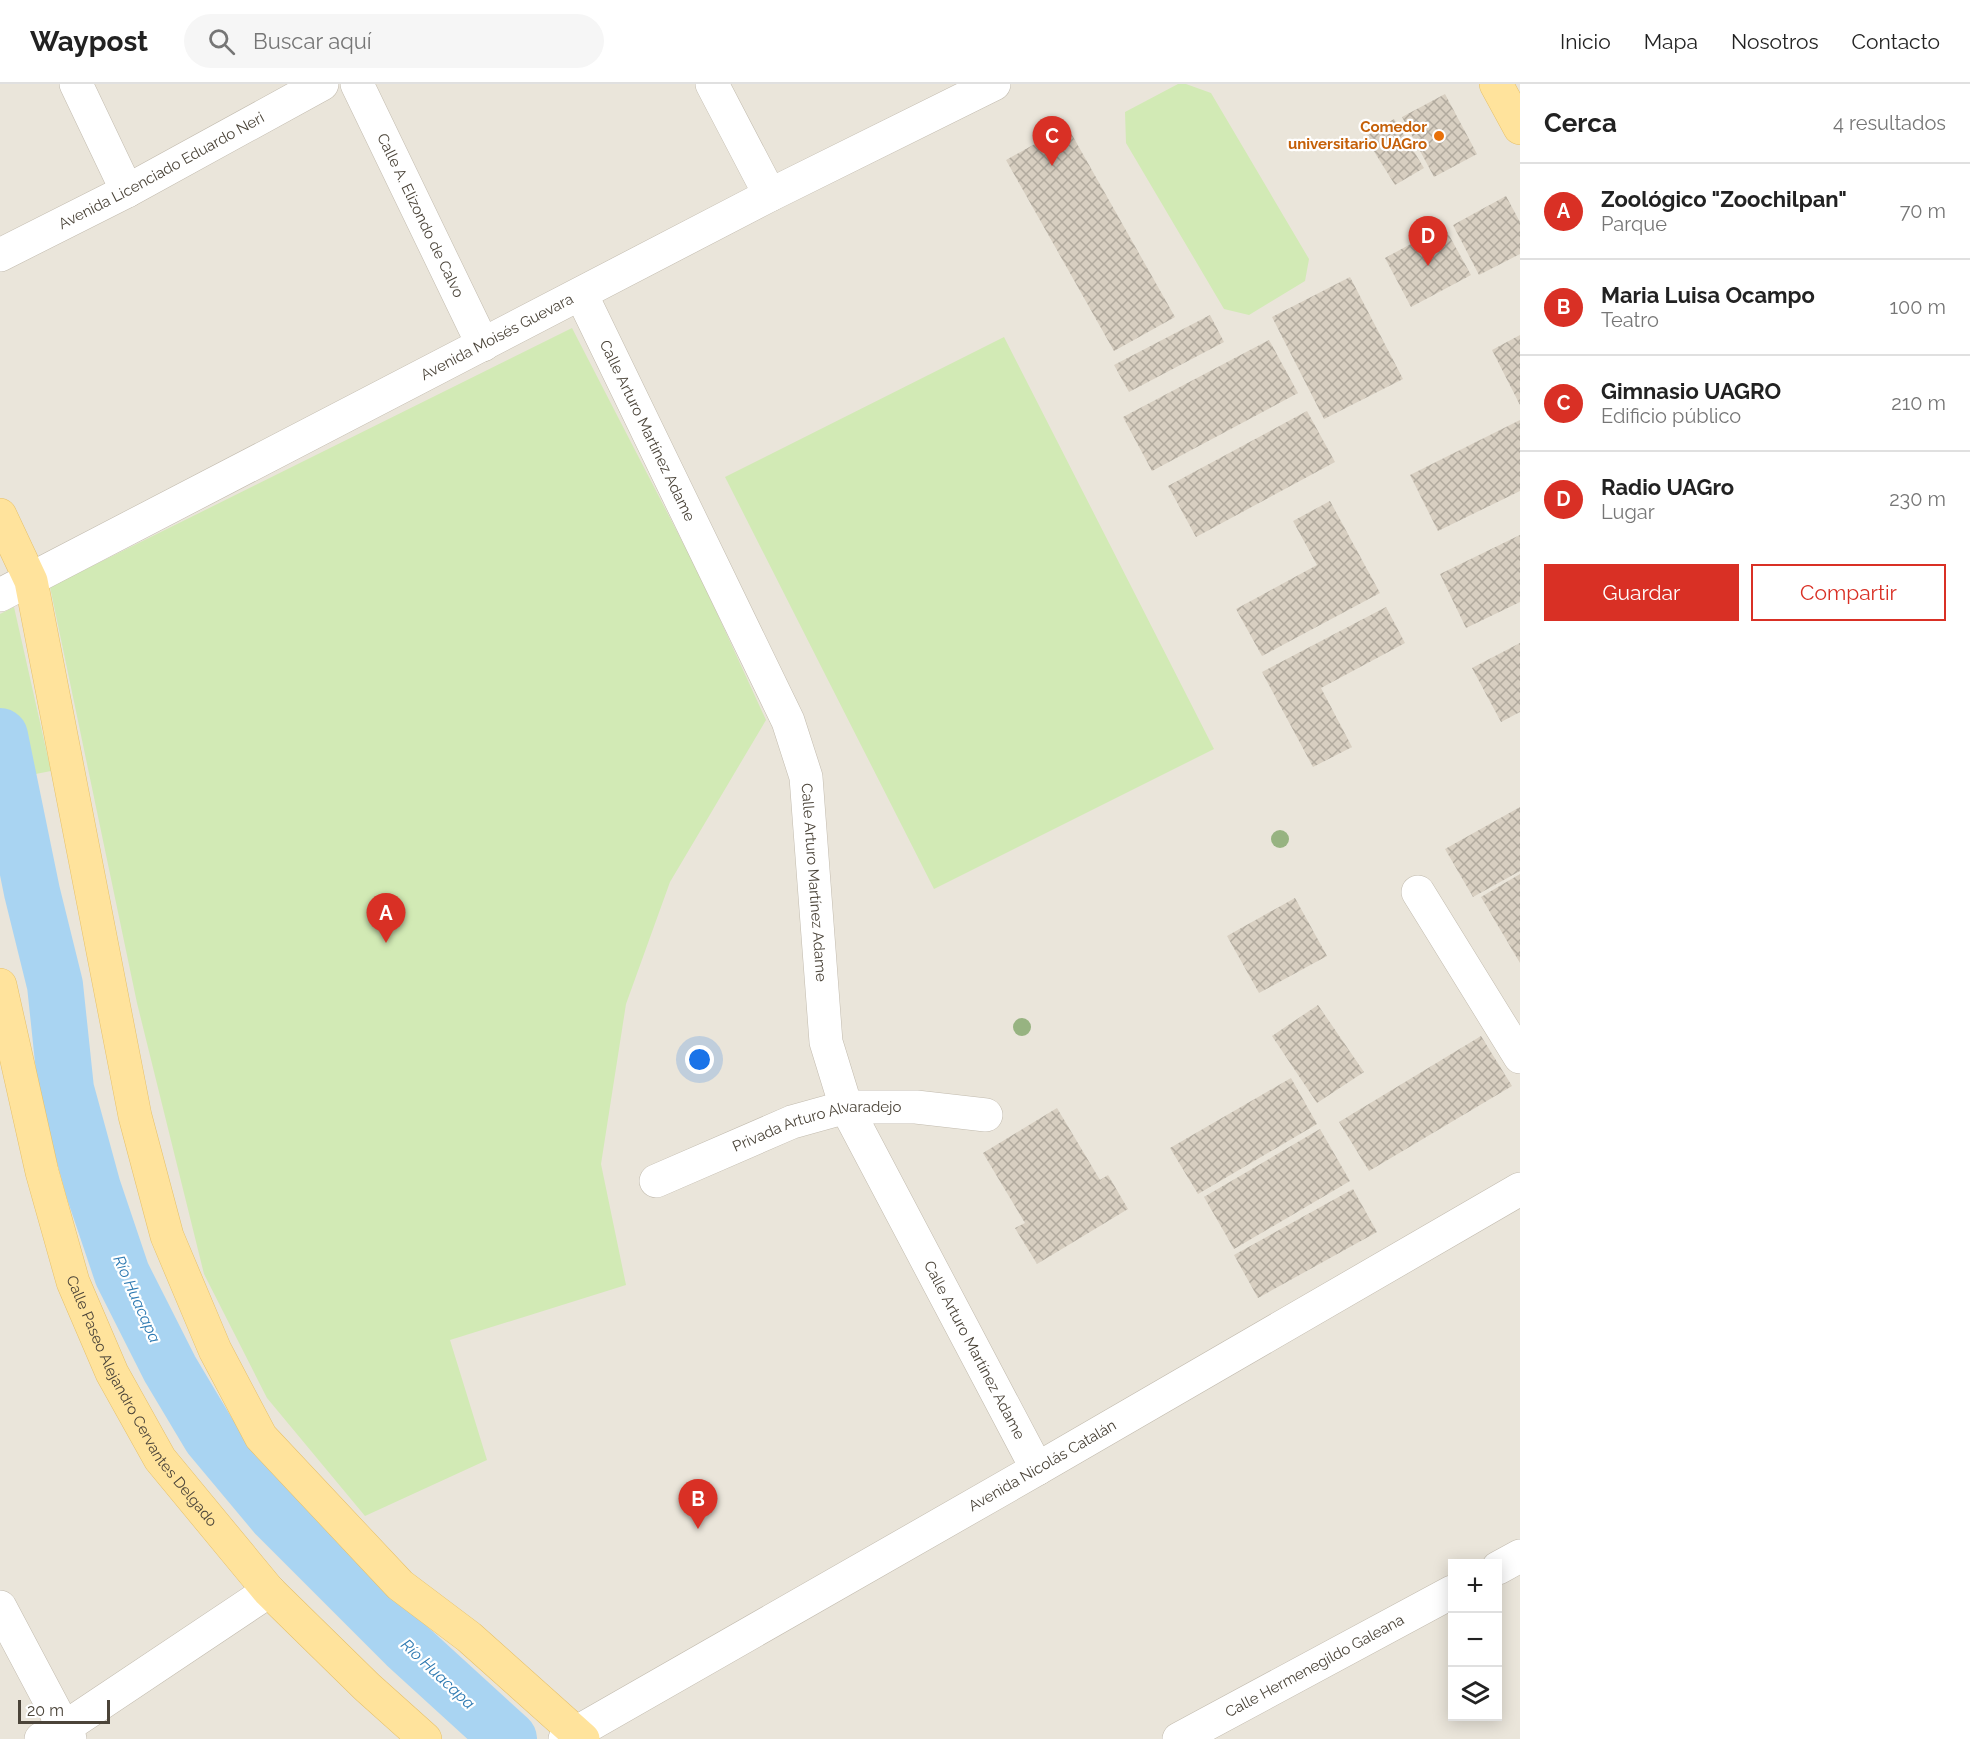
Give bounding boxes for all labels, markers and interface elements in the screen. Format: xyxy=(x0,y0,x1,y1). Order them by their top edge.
search box xyxy=(184,14,604,68)
text: Waypost xyxy=(30,25,148,58)
icon: search xyxy=(205,25,238,58)
text: Buscar aquí xyxy=(253,28,372,54)
text: Inicio xyxy=(1560,29,1611,54)
text: Mapa xyxy=(1644,29,1698,54)
text: Nosotros xyxy=(1731,29,1819,54)
text: Contacto xyxy=(1852,29,1940,54)
text: Cerca xyxy=(1544,108,1617,138)
street label: Avenida Licenciado Eduardo Neri xyxy=(56,109,267,233)
text: 4 resultados xyxy=(1833,111,1946,135)
pin: C xyxy=(1032,116,1072,166)
place label: Comedor universitario UAGro xyxy=(1288,118,1427,153)
marker: Comedor universitario UAGro xyxy=(1432,129,1446,143)
street label: Calle A. Elizondo de Calvo xyxy=(373,130,468,301)
text: Zoológico "Zoochilpan" xyxy=(1601,186,1847,212)
text: A xyxy=(1557,199,1570,223)
text: 70 m xyxy=(1900,199,1946,223)
text: Parque xyxy=(1601,212,1667,236)
pin: D xyxy=(1408,216,1448,266)
text: Maria Luisa Ocampo xyxy=(1601,282,1815,308)
street label: Avenida Moisés Guevara xyxy=(418,290,576,384)
text: B xyxy=(1557,295,1570,319)
text: 100 m xyxy=(1889,295,1946,319)
text: Teatro xyxy=(1601,308,1659,332)
street label: Calle Arturo Martínez Adame xyxy=(596,337,699,524)
text: Gimnasio UAGRO xyxy=(1601,378,1781,404)
text: C xyxy=(1557,391,1570,415)
text: 210 m xyxy=(1891,391,1946,415)
text: Edificio público xyxy=(1601,404,1741,428)
text: Radio UAGro xyxy=(1601,474,1734,500)
text: D xyxy=(1556,487,1571,511)
text: 230 m xyxy=(1889,487,1946,511)
text: Lugar xyxy=(1601,500,1655,524)
button: Guardar xyxy=(1544,564,1739,621)
button: Compartir xyxy=(1751,564,1946,621)
street label: Calle Arturo Martínez Adame xyxy=(797,782,830,983)
pin: A xyxy=(366,894,406,943)
your location xyxy=(685,1045,714,1074)
street label: Privada Arturo Alvaradejo xyxy=(730,1097,901,1156)
water label: Río Huacapa xyxy=(109,1252,165,1346)
street label: Calle Arturo Martínez Adame xyxy=(920,1258,1029,1443)
street label: Calle Paseo Alejandro Cervantes Delgado xyxy=(63,1273,221,1530)
street label: Avenida Nicolás Catalán xyxy=(965,1416,1119,1515)
pin: B xyxy=(678,1480,718,1529)
map controls xyxy=(1448,1559,1502,1721)
button: + xyxy=(1448,1559,1502,1613)
street label: Calle Hermenegildo Galeana xyxy=(1222,1611,1407,1721)
button: − xyxy=(1448,1613,1502,1667)
water label: Río Huacapa xyxy=(397,1635,479,1713)
button: layers xyxy=(1448,1667,1502,1721)
scale bar xyxy=(18,1697,110,1724)
text: 20 m xyxy=(27,1701,64,1720)

